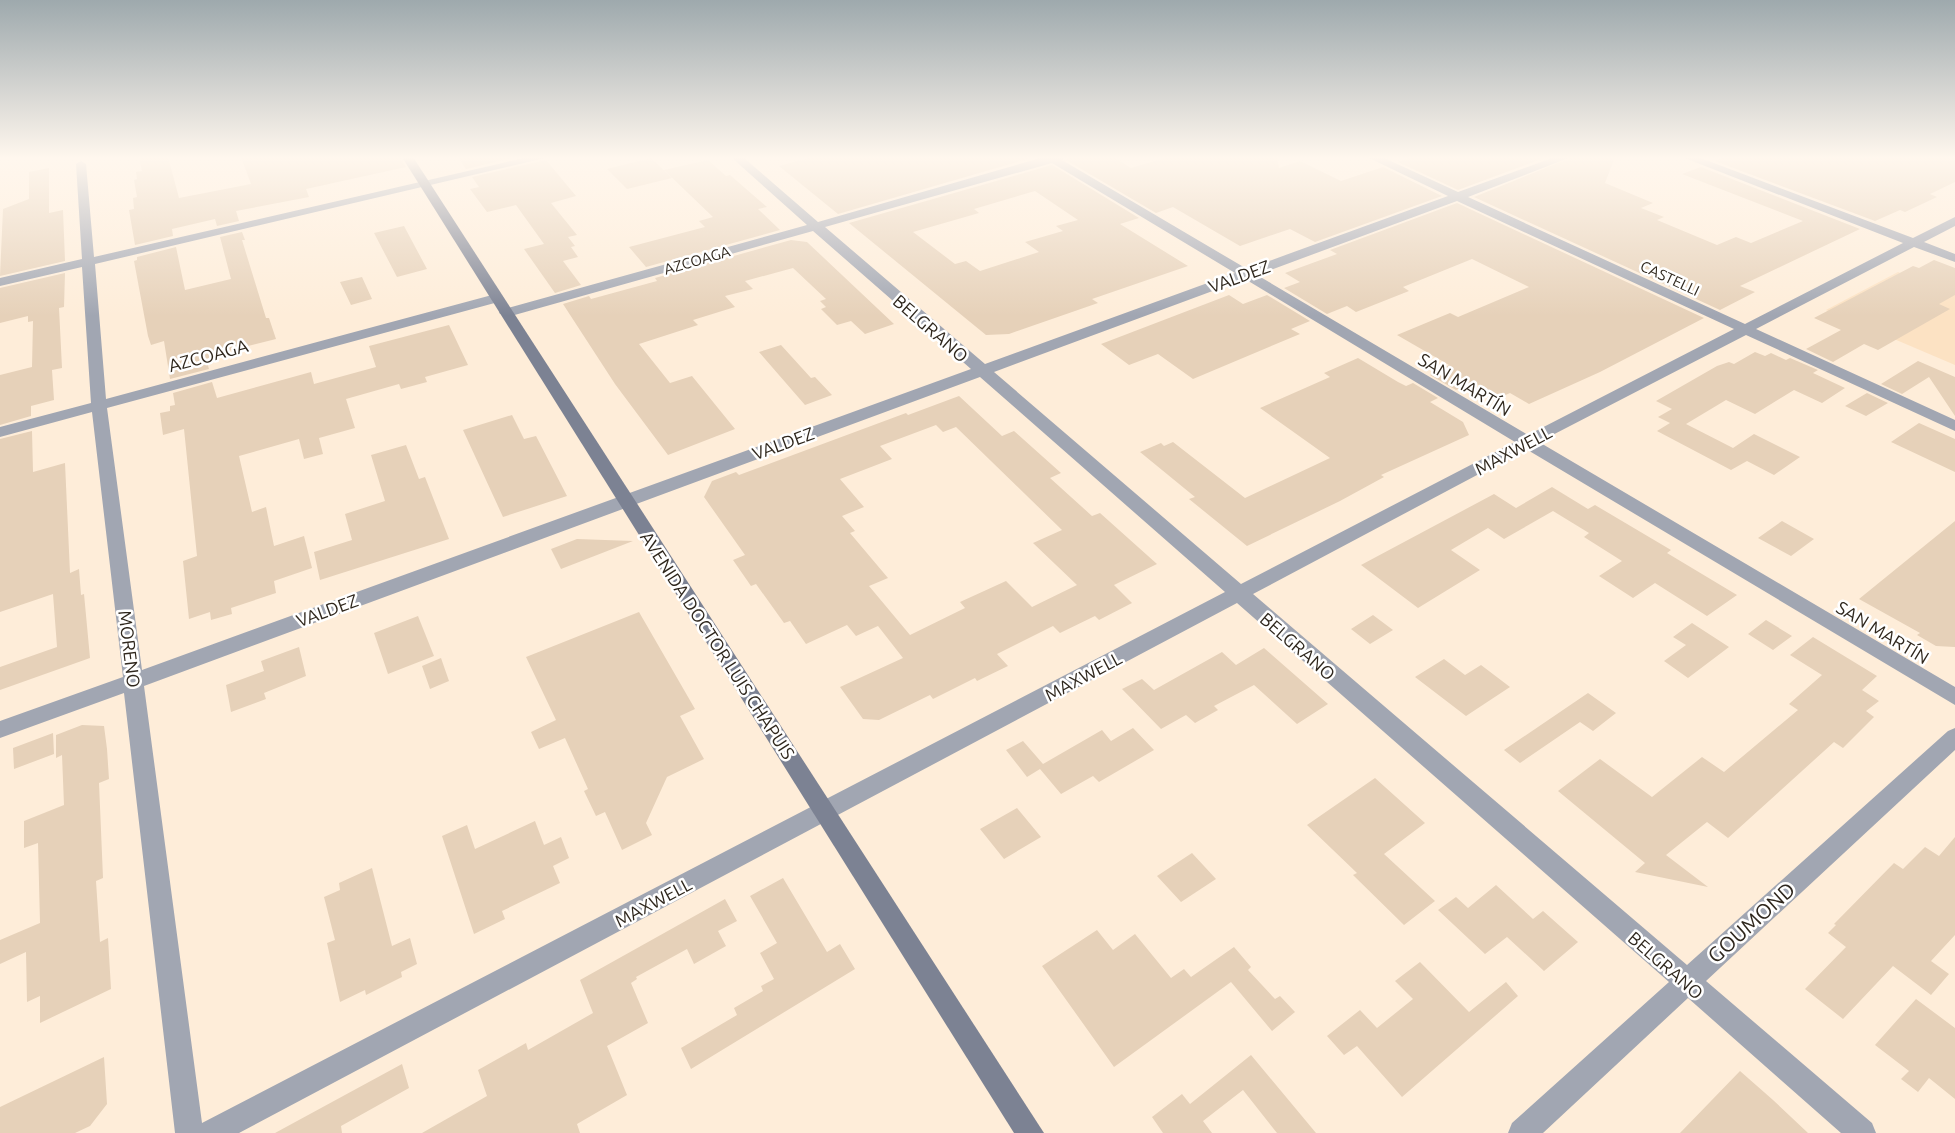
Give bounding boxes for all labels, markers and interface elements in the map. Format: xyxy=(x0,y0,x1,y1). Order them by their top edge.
street label: AZCOAGA xyxy=(662,242,732,278)
street label: VALDEZ xyxy=(1205,256,1273,296)
street label: CASTELLI xyxy=(1638,257,1702,299)
street label: BELGRANO xyxy=(890,290,972,366)
street label: AZCOAGA xyxy=(166,335,250,375)
street label: SAN MARTÍN xyxy=(1415,348,1515,419)
street label: MAXWELL xyxy=(1471,421,1555,479)
street label: VALDEZ xyxy=(749,423,817,463)
street label: AVENIDA DOCTOR LUIS CHAPUIS xyxy=(637,528,799,762)
street label: VALDEZ xyxy=(293,590,361,630)
street label: SAN MARTÍN xyxy=(1833,596,1933,667)
street label: BELGRANO xyxy=(1257,608,1339,684)
street label: MORENO xyxy=(115,609,145,689)
street label: MAXWELL xyxy=(1041,647,1125,705)
street label: MAXWELL xyxy=(611,873,695,931)
street label: GOUMOND xyxy=(1702,877,1800,967)
street label: BELGRANO xyxy=(1625,927,1707,1003)

